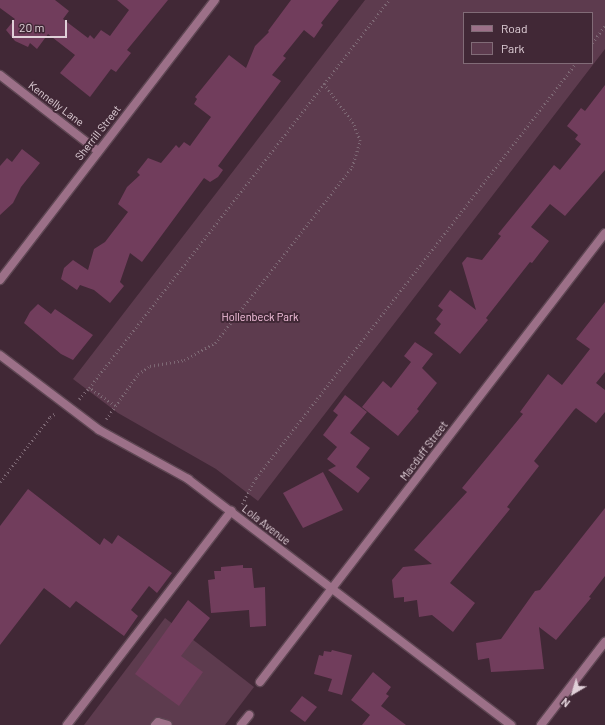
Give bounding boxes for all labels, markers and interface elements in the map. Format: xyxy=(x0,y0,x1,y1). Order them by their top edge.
scale bar xyxy=(14,12,69,38)
legend xyxy=(463,12,593,64)
text: 20 m xyxy=(19,20,45,34)
text: Road xyxy=(501,21,528,35)
text: Park xyxy=(501,41,525,55)
street label: Kennelly Lane xyxy=(26,79,86,129)
street label: Sherrill Street xyxy=(72,103,124,163)
park label: Hollenbeck Park xyxy=(222,310,298,324)
street label: Macduff Street xyxy=(397,419,451,483)
street label: Lola Avenue xyxy=(239,502,293,548)
north arrow xyxy=(553,673,593,713)
text: N xyxy=(558,695,572,710)

